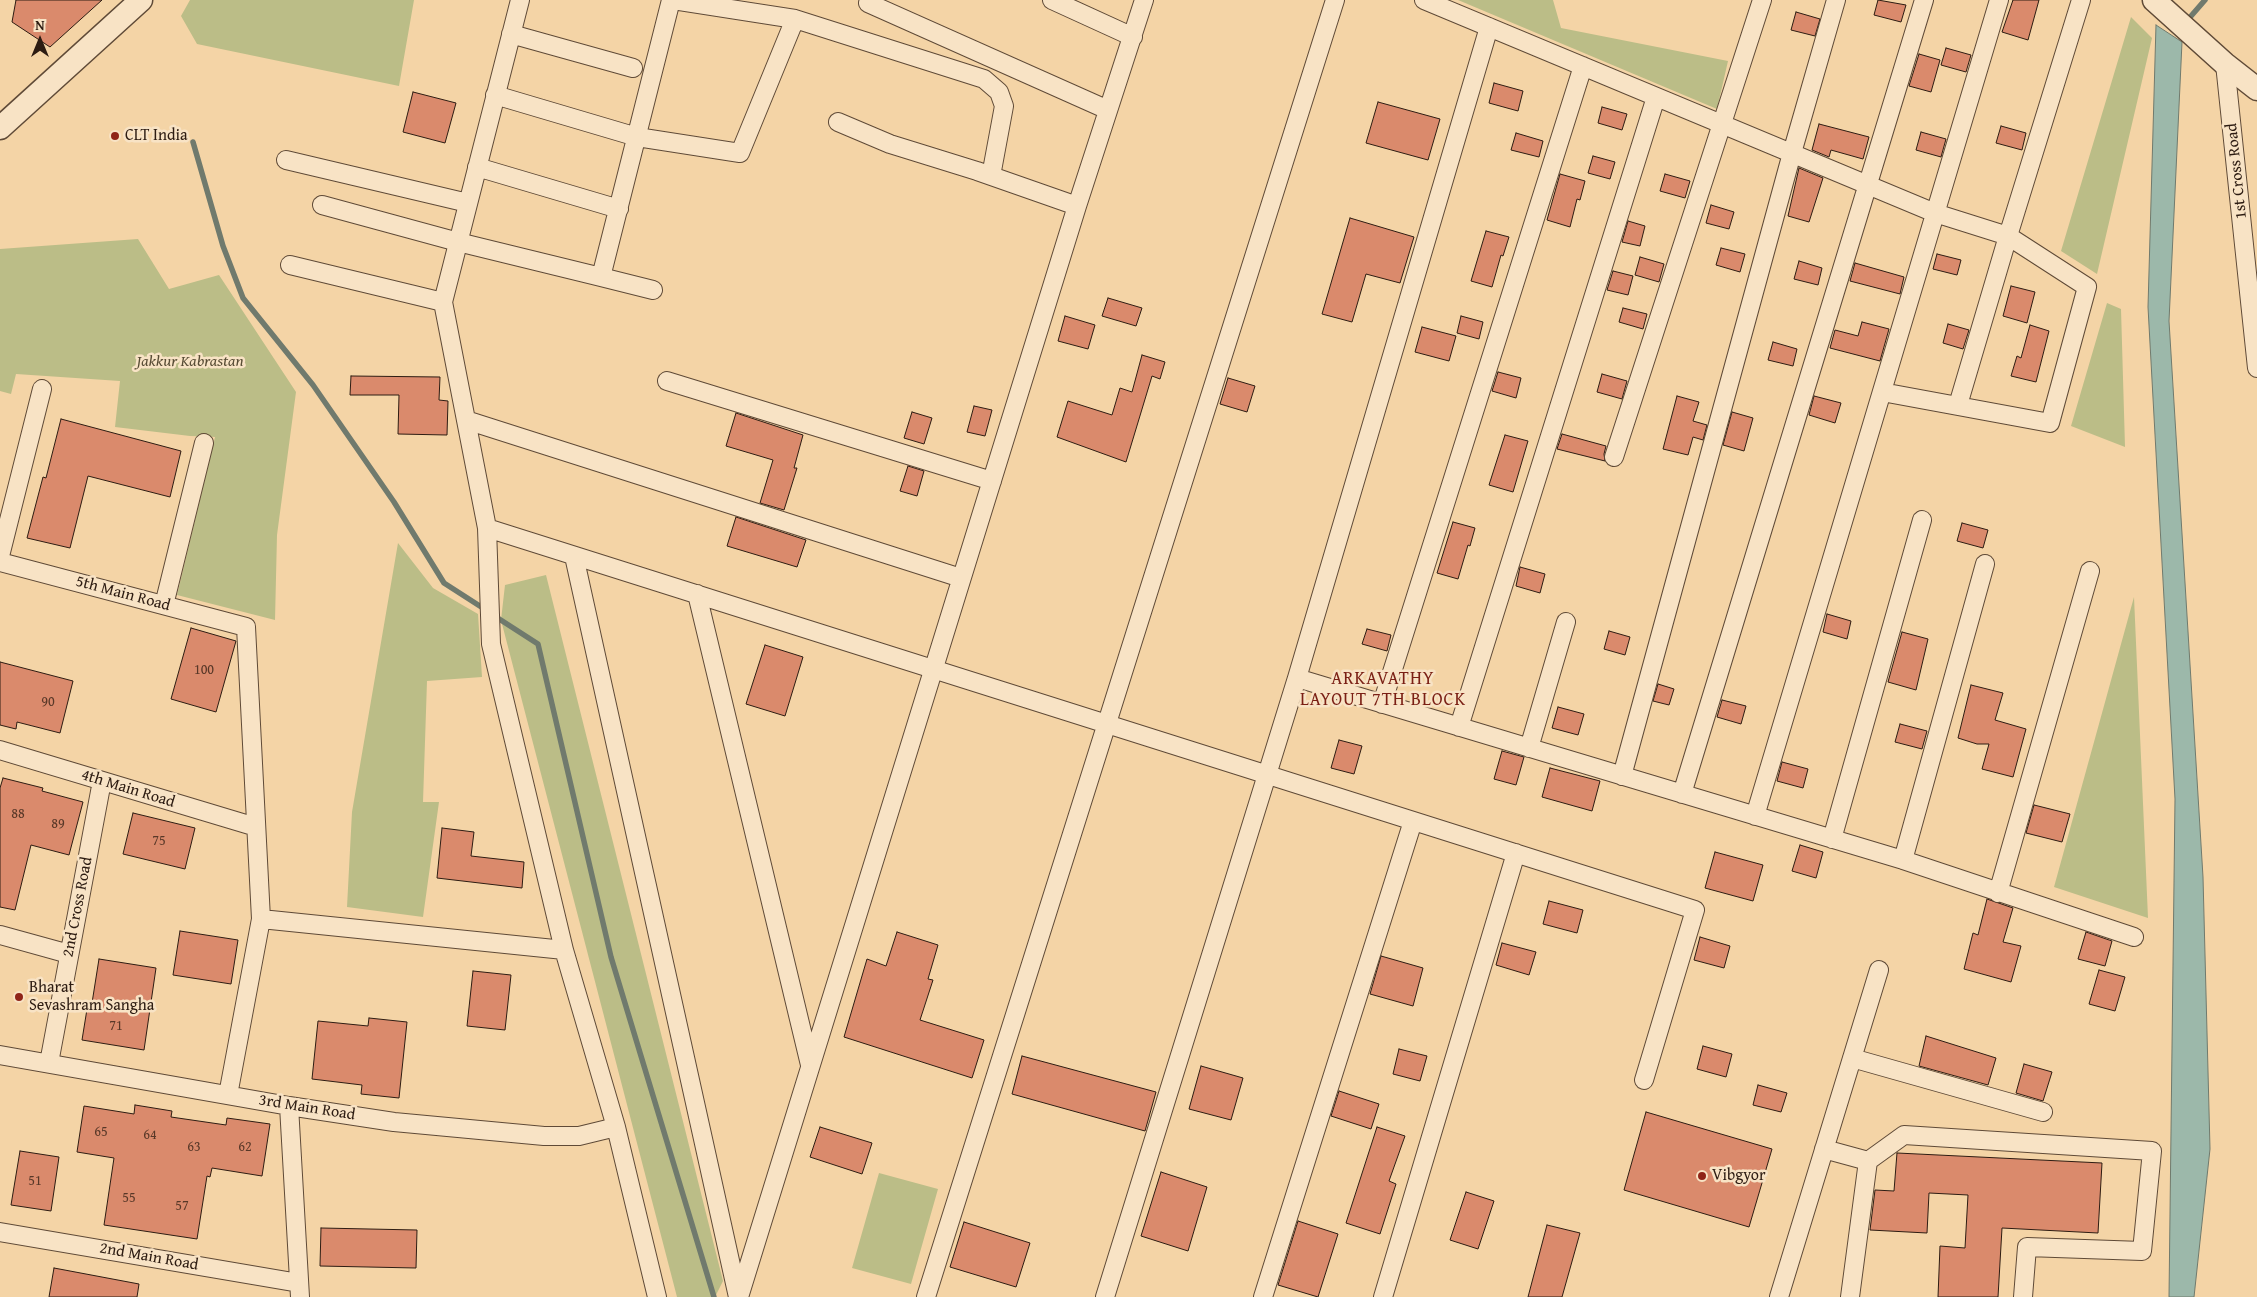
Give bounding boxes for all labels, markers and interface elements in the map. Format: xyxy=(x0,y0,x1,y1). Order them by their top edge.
north arrow xyxy=(15,15,65,65)
text: N xyxy=(35,15,45,35)
street label: 1st Cross Road xyxy=(2222,122,2252,220)
place label: CLT India xyxy=(125,126,187,146)
marker: CLT India xyxy=(109,130,121,142)
park label: Jakkur Kabrastan xyxy=(136,352,244,372)
street label: 5th Main Road xyxy=(74,572,172,616)
house number: 100 xyxy=(194,662,214,678)
district label: ARKAVATHY LAYOUT 7TH BLOCK xyxy=(1298,668,1468,711)
house number: 90 xyxy=(41,694,55,710)
street label: 4th Main Road xyxy=(79,766,177,812)
house number: 88 xyxy=(11,806,25,822)
house number: 89 xyxy=(51,816,65,832)
house number: 75 xyxy=(152,833,166,849)
street label: 2nd Cross Road xyxy=(59,855,97,959)
place label: Bharat Sevashram Sangha xyxy=(29,978,154,1016)
marker: Bharat Sevashram Sangha xyxy=(13,991,25,1003)
house number: 71 xyxy=(109,1018,123,1034)
street label: 3rd Main Road xyxy=(257,1091,357,1125)
house number: 65 xyxy=(94,1124,108,1140)
house number: 64 xyxy=(143,1127,157,1143)
house number: 63 xyxy=(187,1139,201,1155)
house number: 62 xyxy=(238,1139,252,1155)
place label: Vibgyor xyxy=(1712,1166,1766,1186)
marker: Vibgyor xyxy=(1696,1170,1708,1182)
house number: 51 xyxy=(28,1173,42,1189)
house number: 55 xyxy=(122,1190,136,1206)
house number: 57 xyxy=(175,1198,189,1214)
street label: 2nd Main Road xyxy=(98,1239,200,1275)

